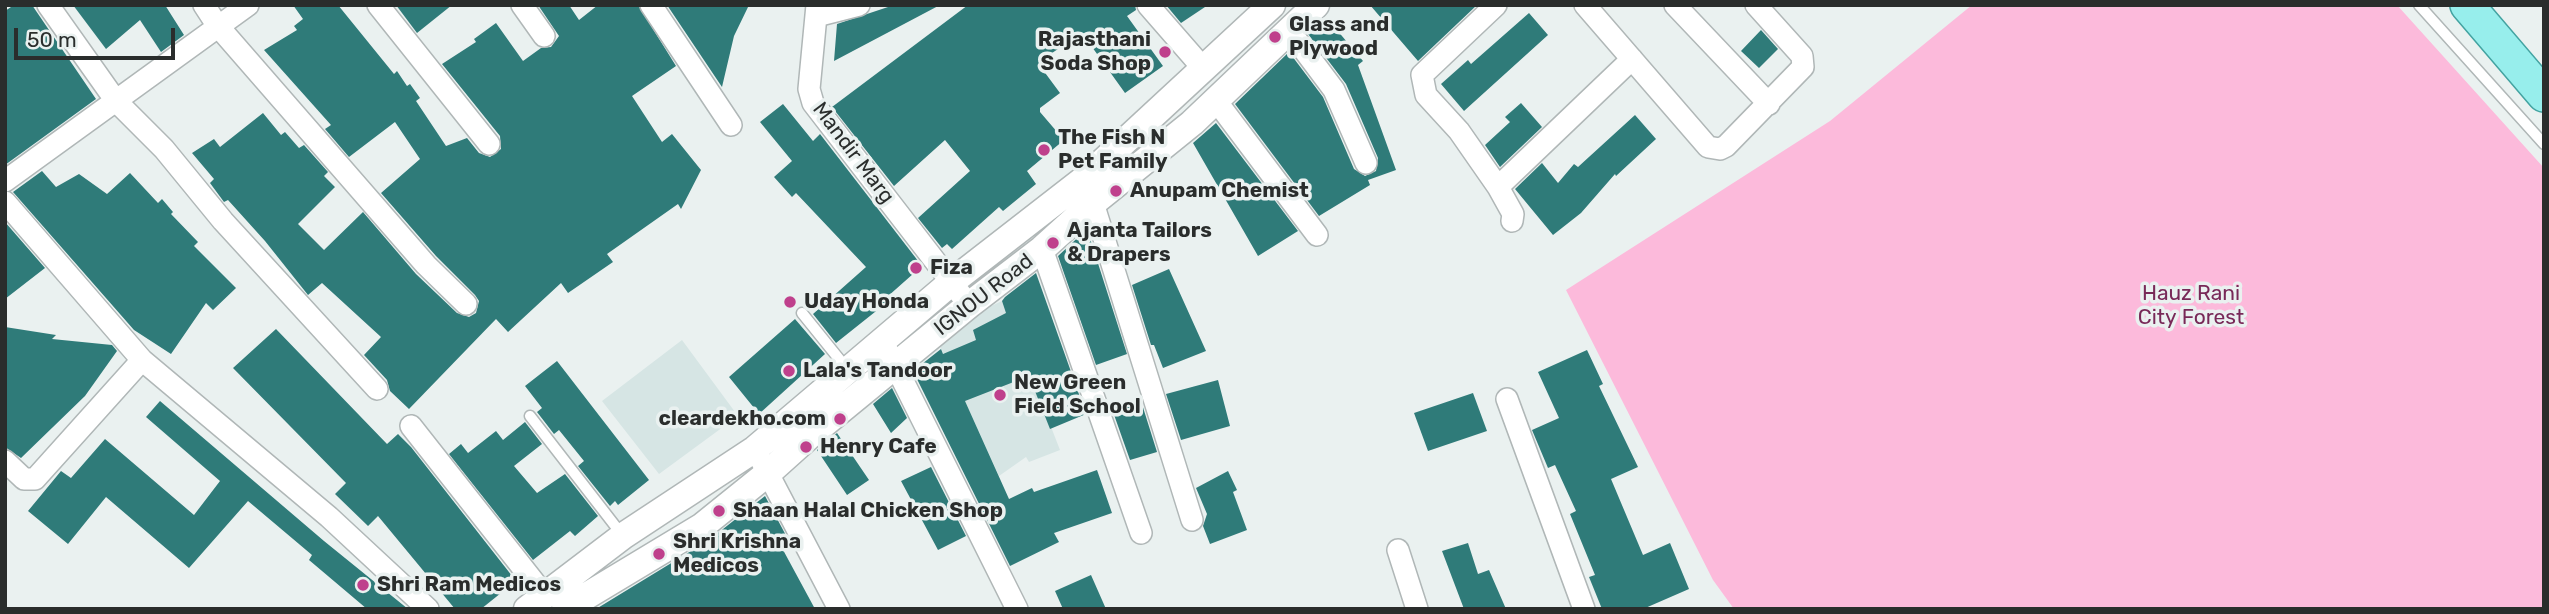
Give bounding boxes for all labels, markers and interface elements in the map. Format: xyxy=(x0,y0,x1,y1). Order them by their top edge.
place label: Glass and Plywood xyxy=(1289,12,1389,62)
scale bar xyxy=(18,14,178,58)
text: 50 m xyxy=(27,27,77,52)
place label: Rajasthani Soda Shop xyxy=(1038,27,1151,77)
marker: Glass and Plywood xyxy=(1267,29,1283,45)
marker: Rajasthani Soda Shop xyxy=(1157,44,1173,60)
street label: Mandir Marg xyxy=(807,97,899,209)
place label: The Fish N Pet Family xyxy=(1058,125,1168,175)
marker: The Fish N Pet Family xyxy=(1036,142,1052,158)
place label: Anupam Chemist xyxy=(1130,178,1309,204)
marker: Anupam Chemist xyxy=(1108,183,1124,199)
place label: Ajanta Tailors & Drapers xyxy=(1067,218,1212,268)
marker: Ajanta Tailors & Drapers xyxy=(1045,235,1061,251)
street label: IGNOU Road xyxy=(930,249,1038,341)
place label: Fiza xyxy=(930,255,973,281)
marker: Fiza xyxy=(908,260,924,276)
park label: Hauz Rani City Forest xyxy=(2138,281,2244,331)
place label: Uday Honda xyxy=(804,289,929,315)
marker: Uday Honda xyxy=(782,294,798,310)
place label: Lala's Tandoor xyxy=(803,358,952,384)
marker: Lala's Tandoor xyxy=(781,363,797,379)
place label: New Green Field School xyxy=(1014,370,1141,420)
marker: New Green Field School xyxy=(992,387,1008,403)
place label: cleardekho.com xyxy=(659,406,826,432)
marker: cleardekho.com xyxy=(832,411,848,427)
place label: Henry Cafe xyxy=(820,434,937,460)
marker: Henry Cafe xyxy=(798,439,814,455)
place label: Shaan Halal Chicken Shop xyxy=(733,498,1003,524)
marker: Shaan Halal Chicken Shop xyxy=(711,503,727,519)
place label: Shri Krishna Medicos xyxy=(673,529,801,579)
marker: Shri Krishna Medicos xyxy=(651,546,667,562)
place label: Shri Ram Medicos xyxy=(377,572,561,598)
marker: Shri Ram Medicos xyxy=(355,577,371,593)

